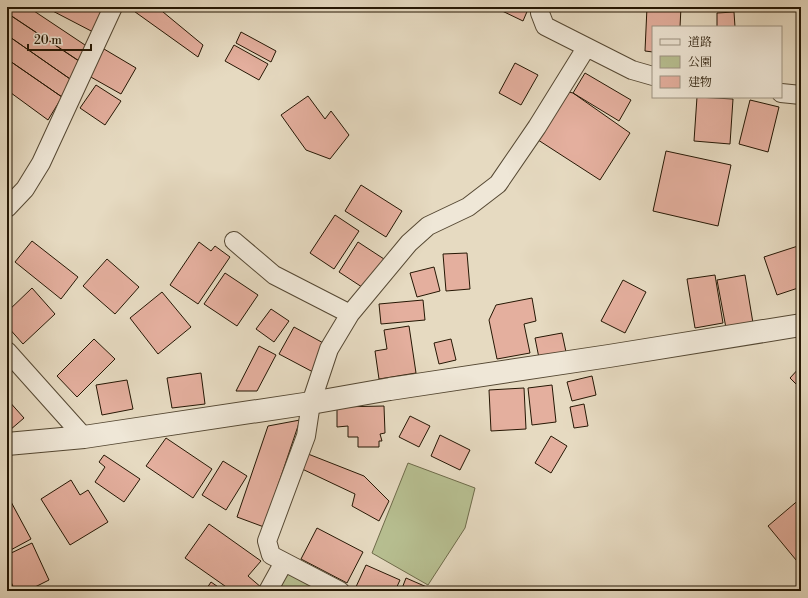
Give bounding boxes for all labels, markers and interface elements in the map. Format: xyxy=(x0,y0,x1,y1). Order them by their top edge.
scale bar xyxy=(28,26,91,52)
legend xyxy=(652,26,782,98)
text: 20 m xyxy=(34,33,62,48)
text: 道路 xyxy=(688,35,712,50)
text: 公園 xyxy=(688,55,712,70)
text: 建物 xyxy=(688,75,712,90)

